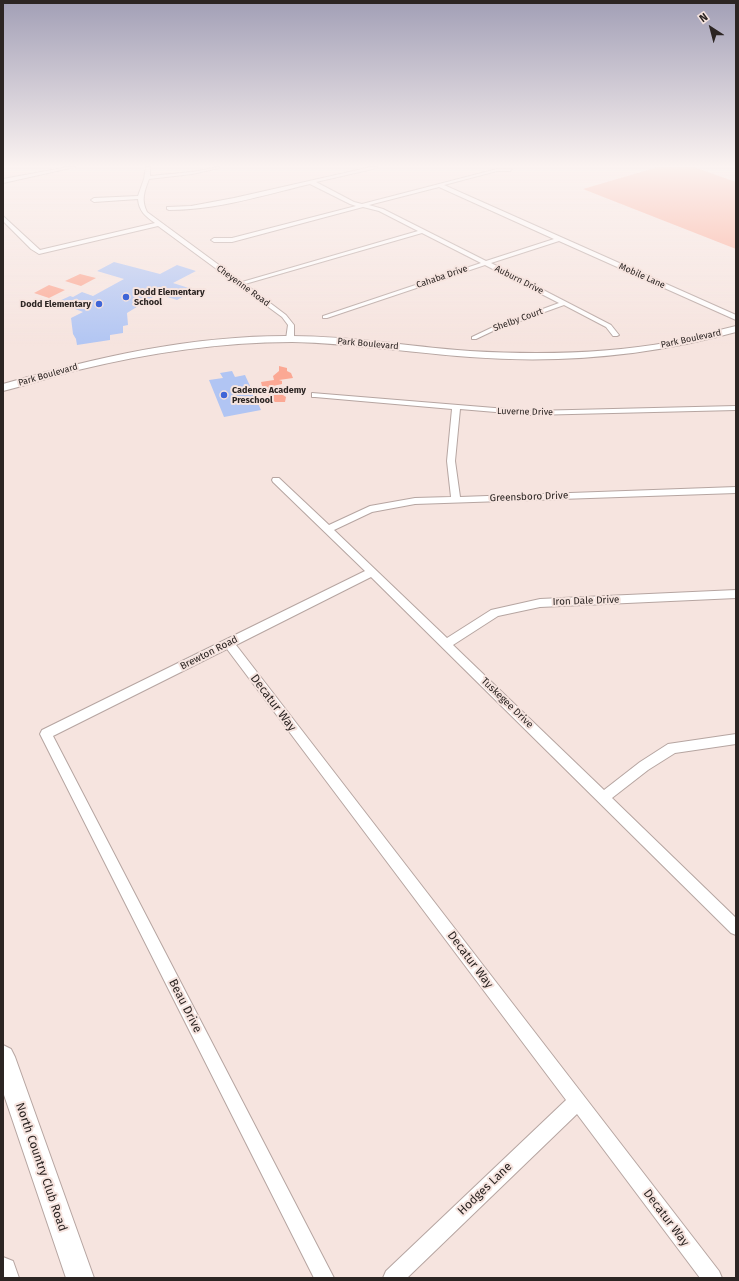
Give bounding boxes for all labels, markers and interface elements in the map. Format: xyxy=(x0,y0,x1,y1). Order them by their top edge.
north arrow xyxy=(691,8,731,48)
text: N xyxy=(697,10,710,25)
street label: Mobile Lane xyxy=(617,261,667,291)
street label: Cheyenne Road xyxy=(214,263,272,309)
street label: Cahaba Drive xyxy=(415,263,469,291)
street label: Auburn Drive xyxy=(493,263,545,297)
place label: Dodd Elementary School xyxy=(134,287,205,308)
marker: Dodd Elementary School xyxy=(121,292,131,302)
place label: Dodd Elementary xyxy=(20,299,91,309)
marker: Dodd Elementary xyxy=(94,299,104,309)
street label: Shelby Court xyxy=(492,306,544,334)
street label: Park Boulevard xyxy=(660,327,722,351)
street label: Park Boulevard xyxy=(337,336,399,352)
street label: Park Boulevard xyxy=(17,361,79,389)
place label: Cadence Academy Preschool xyxy=(232,385,306,406)
marker: Cadence Academy Preschool xyxy=(219,390,229,400)
street label: Luverne Drive xyxy=(497,406,553,418)
street label: Greensboro Drive xyxy=(490,490,568,504)
street label: Iron Dale Drive xyxy=(552,594,620,608)
street label: Brewton Road xyxy=(178,633,240,673)
street label: Decatur Way xyxy=(247,672,299,734)
street label: Tuskegee Drive xyxy=(478,675,536,731)
street label: Decatur Way xyxy=(444,929,496,991)
street label: Beau Drive xyxy=(165,977,205,1035)
street label: North Country Club Road xyxy=(12,1101,70,1233)
street label: Hodges Lane xyxy=(455,1160,515,1218)
street label: Decatur Way xyxy=(640,1187,692,1249)

